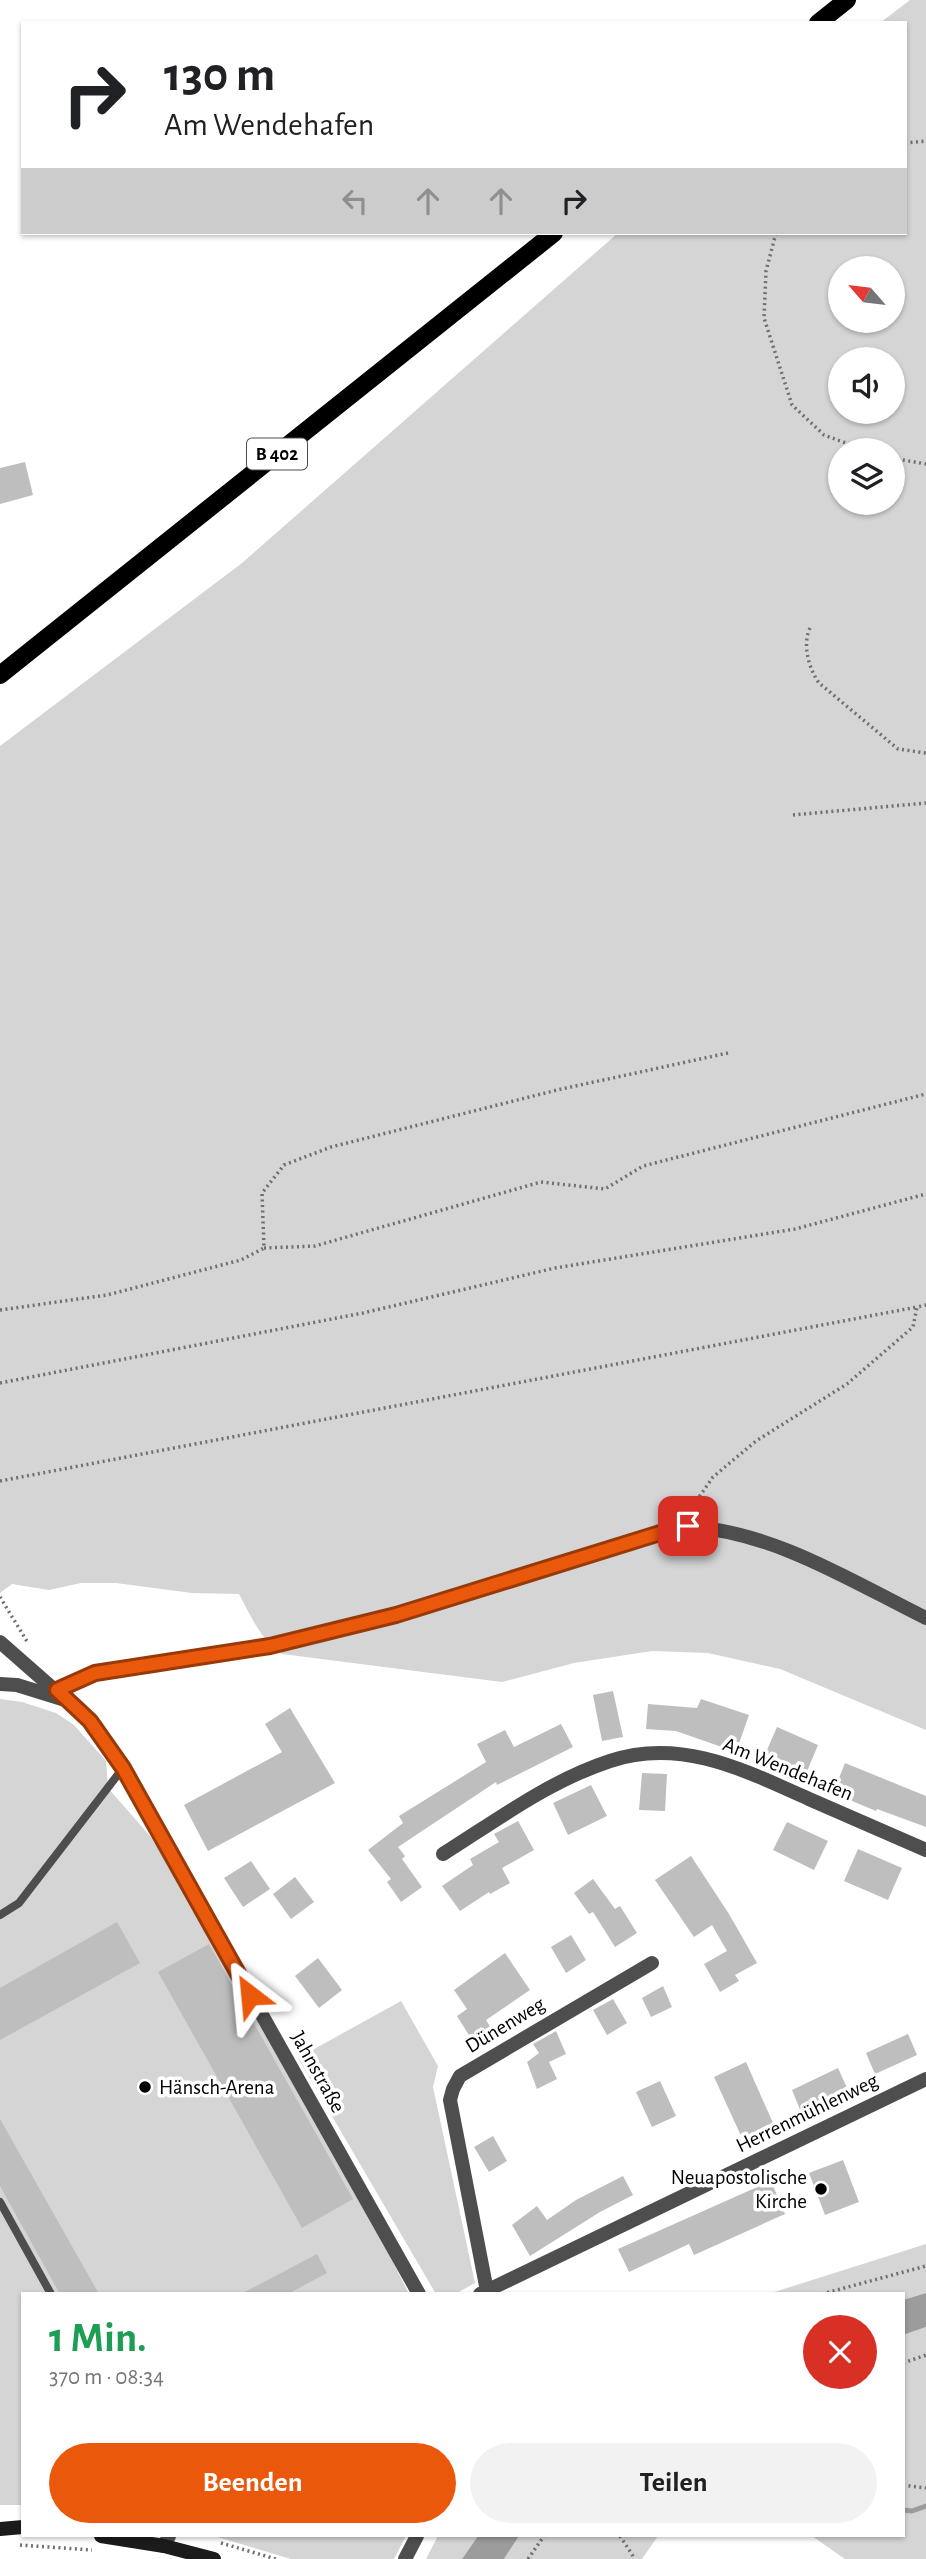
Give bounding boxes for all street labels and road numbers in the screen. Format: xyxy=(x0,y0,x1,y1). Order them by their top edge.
road number: B 402 xyxy=(247,438,307,470)
street label: Am Wendehafen xyxy=(720,1733,856,1805)
street label: Dünenweg xyxy=(462,1993,549,2057)
street label: Jahnstraße xyxy=(287,2028,349,2116)
street label: Herrenmühlenweg xyxy=(733,2069,882,2156)

